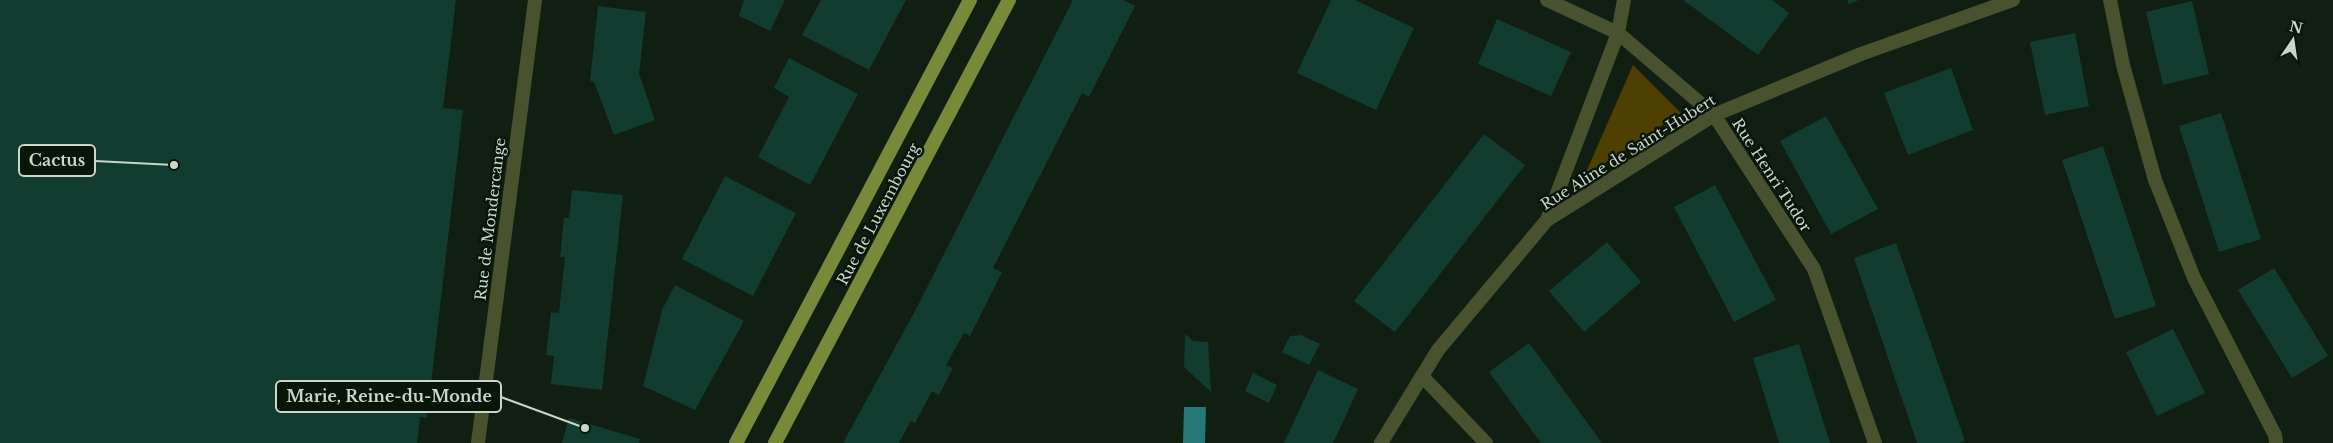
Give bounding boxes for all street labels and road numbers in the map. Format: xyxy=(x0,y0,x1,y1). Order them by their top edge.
street label: Rue Aline de Saint-Hubert xyxy=(1537,90,1719,214)
street label: Rue Henri Tudor xyxy=(1728,115,1816,236)
street label: Rue de Mondercange xyxy=(471,137,509,301)
street label: Rue de Luxembourg xyxy=(833,139,924,288)

